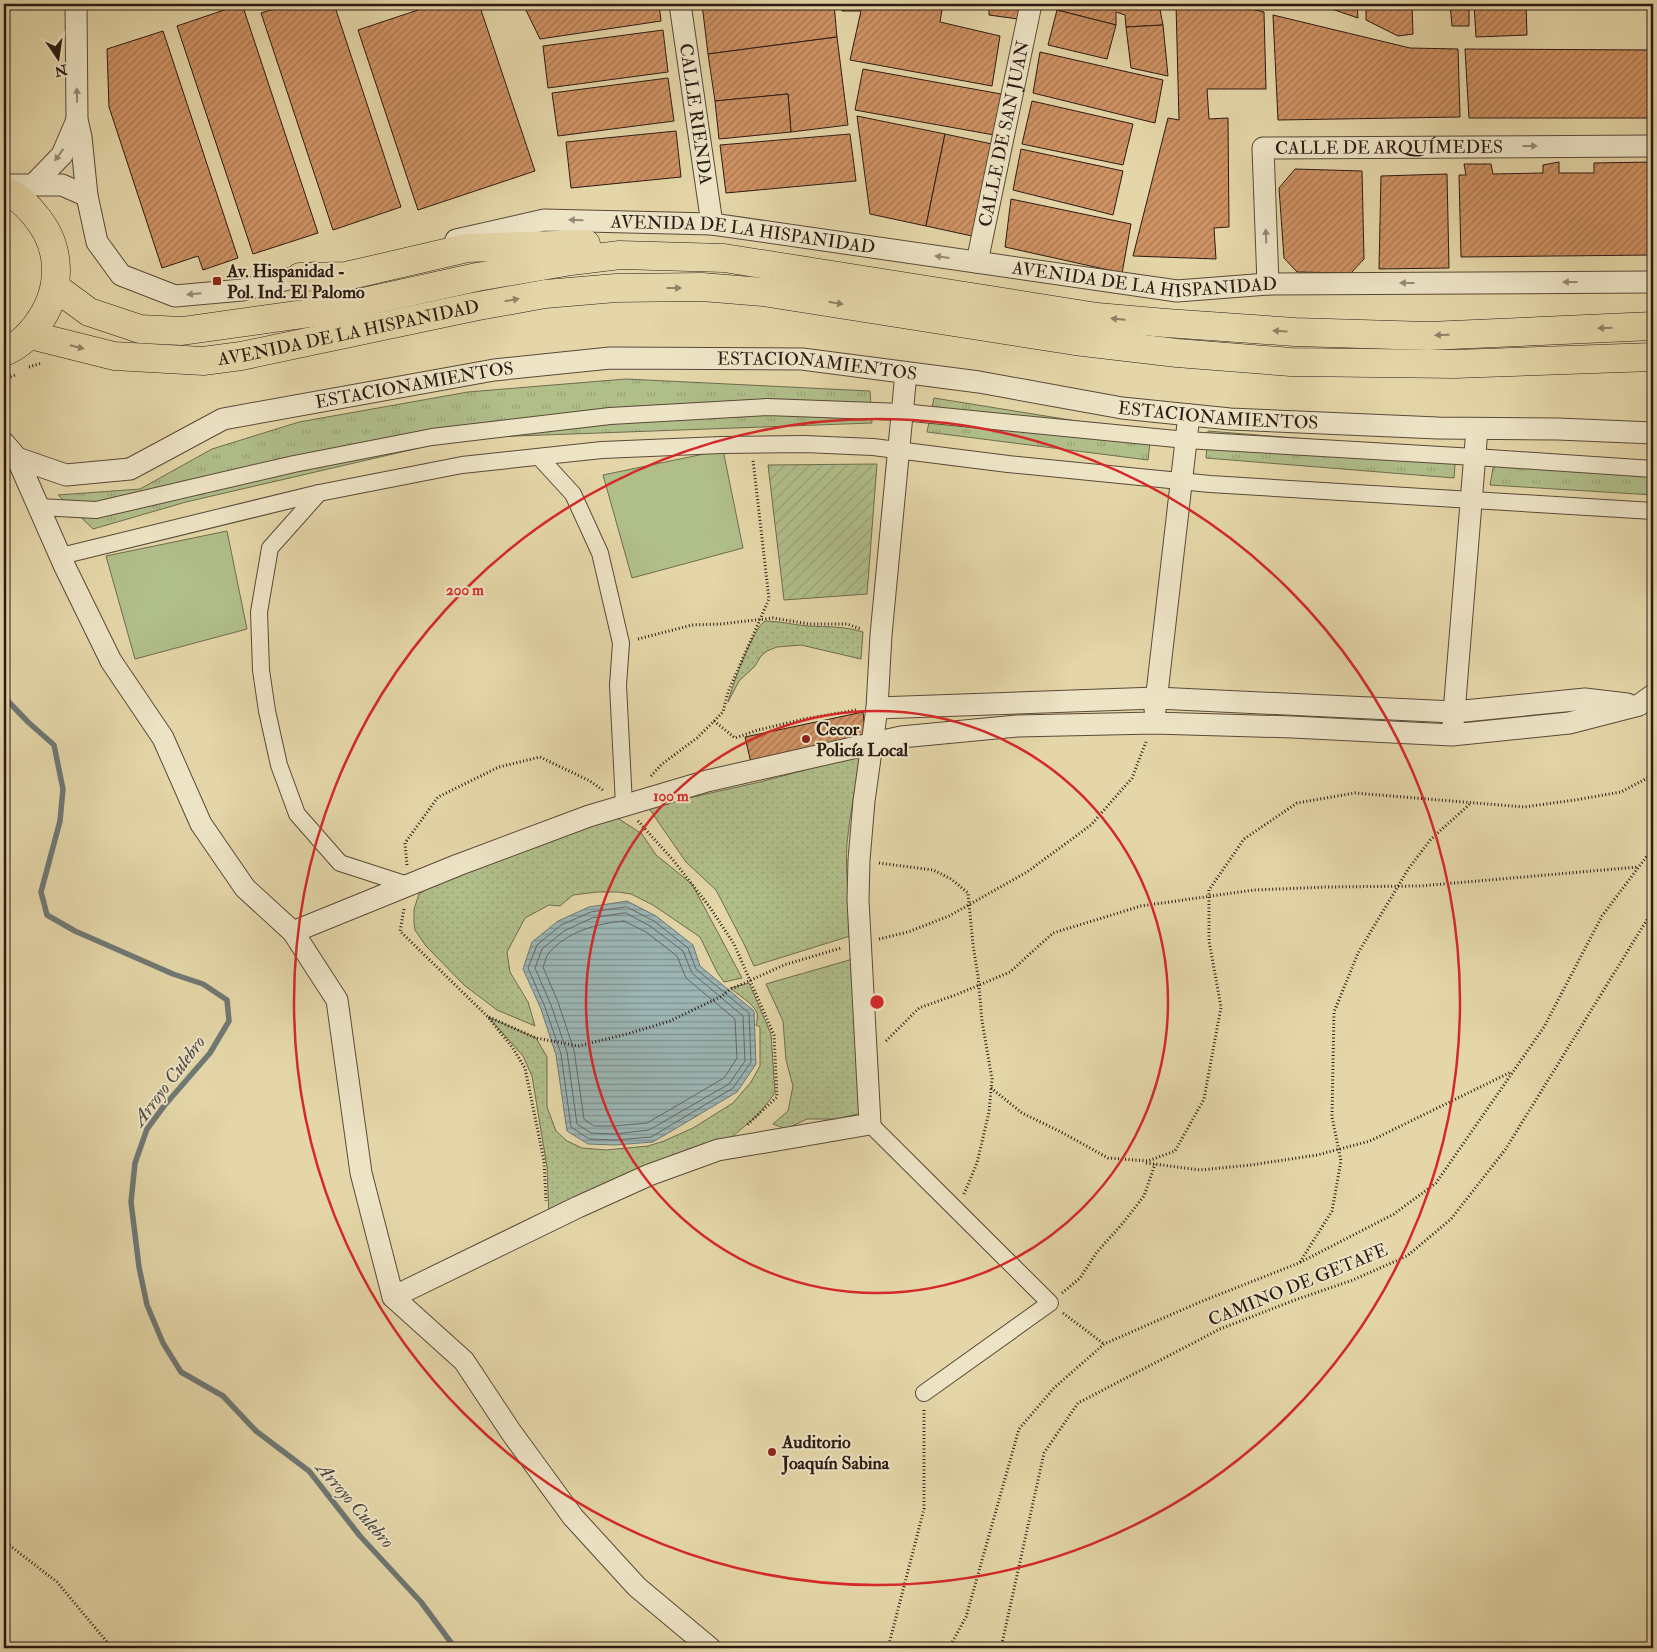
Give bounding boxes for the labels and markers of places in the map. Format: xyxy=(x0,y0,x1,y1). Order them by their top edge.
place label: Av. Hispanidad - Pol. Ind. El Palomo xyxy=(226,260,365,304)
marker: Av. Hispanidad - Pol. Ind. El Palomo xyxy=(211,275,223,287)
place label: Cecor Policía Local xyxy=(816,718,909,762)
marker: Cecor Policía Local xyxy=(800,733,812,745)
centre of rings xyxy=(868,993,886,1011)
place label: Auditorio Joaquín Sabina xyxy=(781,1431,890,1475)
marker: Auditorio Joaquín Sabina xyxy=(766,1446,778,1458)

